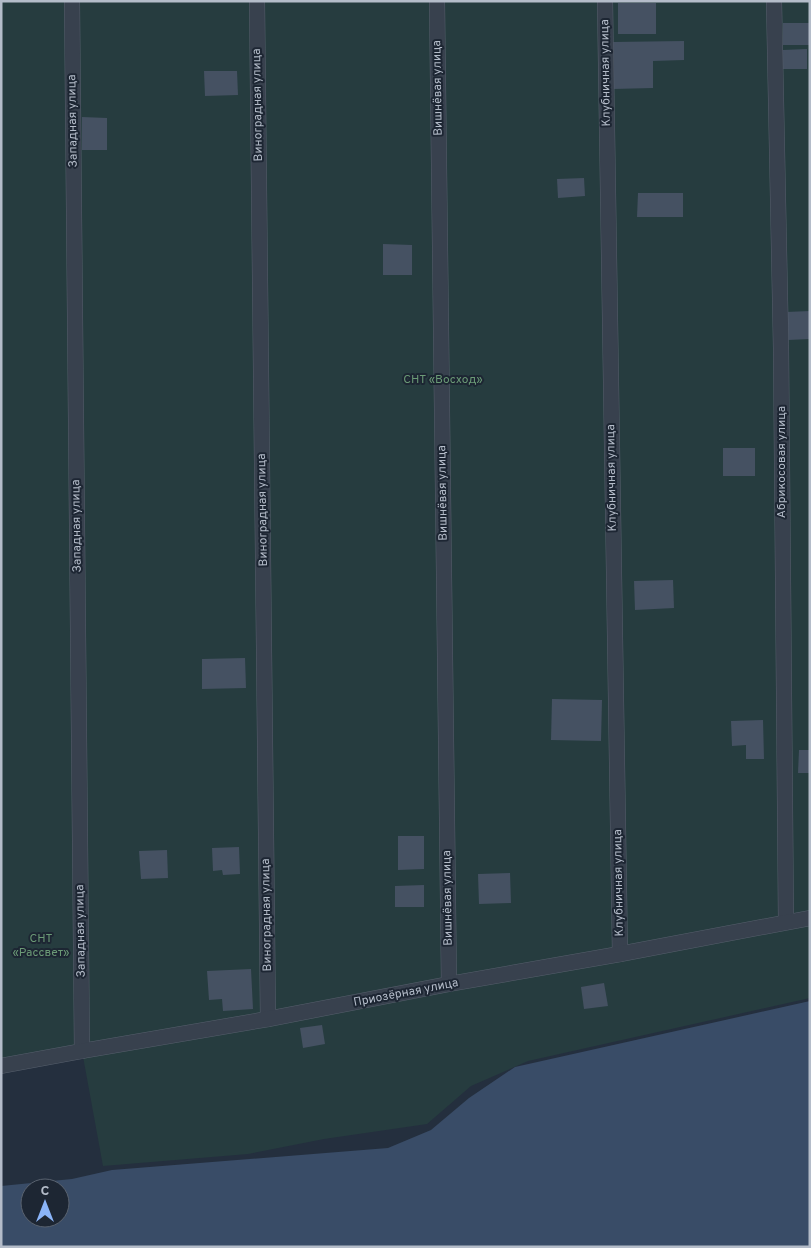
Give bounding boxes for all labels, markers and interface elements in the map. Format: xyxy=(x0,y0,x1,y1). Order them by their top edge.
street label: Клубничная улица xyxy=(597,19,615,127)
street label: Вишнёвая улица xyxy=(429,40,447,136)
street label: Виноградная улица xyxy=(249,48,267,162)
street label: Западная улица xyxy=(64,74,82,168)
park label: СНТ «Восход» xyxy=(403,372,483,388)
street label: Абрикосовая улица xyxy=(774,406,790,518)
street label: Клубничная улица xyxy=(603,424,621,532)
street label: Вишнёвая улица xyxy=(434,445,452,541)
street label: Виноградная улица xyxy=(254,453,272,567)
street label: Западная улица xyxy=(68,479,86,573)
street label: Клубничная улица xyxy=(610,829,628,937)
street label: Вишнёвая улица xyxy=(439,850,457,946)
street label: Виноградная улица xyxy=(258,858,276,972)
street label: Западная улица xyxy=(72,884,90,978)
park label: СНТ «Рассвет» xyxy=(13,931,69,961)
street label: Приозёрная улица xyxy=(352,975,460,1011)
north arrow xyxy=(20,1178,70,1228)
text: С xyxy=(41,1183,50,1200)

